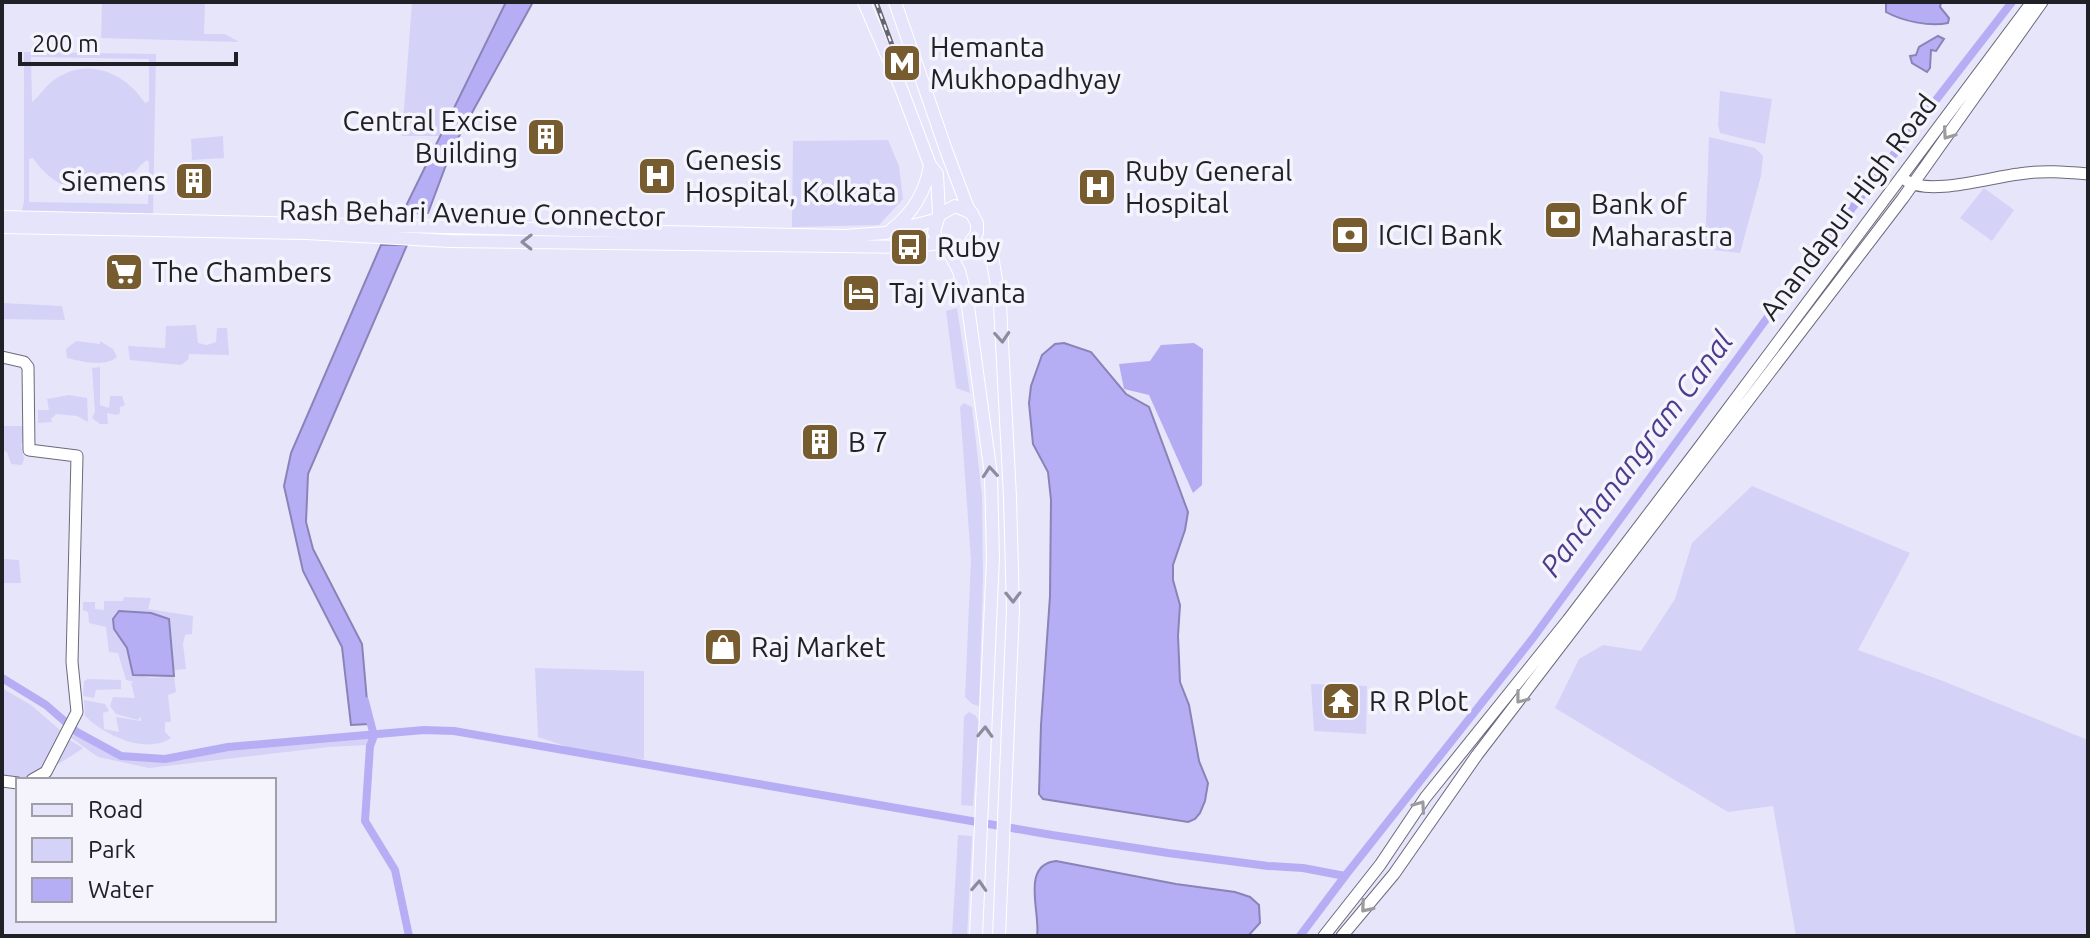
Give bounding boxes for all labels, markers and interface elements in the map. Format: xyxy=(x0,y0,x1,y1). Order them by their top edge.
scale bar xyxy=(20,16,236,66)
text: 200 m xyxy=(32,30,99,57)
place label: Hemanta Mukhopadhyay xyxy=(930,31,1121,94)
metro station icon: Hemanta Mukhopadhyay xyxy=(881,42,923,84)
street label: Anandapur High Road xyxy=(1753,88,1942,325)
place label: Central Excise Building xyxy=(342,105,518,168)
building icon: Central Excise Building xyxy=(525,116,567,158)
one-way arrow xyxy=(1943,125,1958,139)
place label: Genesis Hospital, Kolkata xyxy=(685,144,897,207)
hospital icon: Genesis Hospital, Kolkata xyxy=(636,155,678,197)
place label: Ruby General Hospital xyxy=(1125,155,1292,218)
building icon: Siemens xyxy=(173,160,215,202)
place label: Siemens xyxy=(61,165,166,196)
hospital icon: Ruby General Hospital xyxy=(1076,166,1118,208)
place label: Bank of Maharastra xyxy=(1591,188,1733,251)
street label: Rash Behari Avenue Connector xyxy=(279,194,666,231)
bank icon: Bank of Maharastra xyxy=(1542,199,1584,241)
bank icon: ICICI Bank xyxy=(1329,214,1371,256)
place label: ICICI Bank xyxy=(1378,219,1503,250)
bus stop icon: Ruby xyxy=(888,226,930,268)
place label: Ruby xyxy=(937,231,1000,262)
one-way arrow xyxy=(520,233,533,251)
supermarket icon: The Chambers xyxy=(103,251,145,293)
place label: The Chambers xyxy=(152,256,332,287)
hotel icon: Taj Vivanta xyxy=(840,272,882,314)
place label: Taj Vivanta xyxy=(889,277,1026,308)
water label: Panchanangram Canal xyxy=(1533,324,1740,583)
one-way arrow xyxy=(993,331,1010,344)
building icon: B 7 xyxy=(799,421,841,463)
place label: B 7 xyxy=(848,426,888,457)
one-way arrow xyxy=(982,465,999,478)
one-way arrow xyxy=(1004,591,1022,604)
shop icon: Raj Market xyxy=(702,626,744,668)
place label: Raj Market xyxy=(751,631,885,662)
temple icon: R R Plot xyxy=(1320,680,1362,722)
place label: R R Plot xyxy=(1369,685,1468,716)
one-way arrow xyxy=(1516,689,1530,704)
one-way arrow xyxy=(976,725,993,738)
legend xyxy=(16,778,276,922)
text: Road xyxy=(88,796,143,823)
one-way arrow xyxy=(1410,801,1425,815)
text: Park xyxy=(88,836,136,863)
text: Water xyxy=(88,876,154,903)
one-way arrow xyxy=(970,879,987,892)
one-way arrow xyxy=(1361,898,1376,912)

